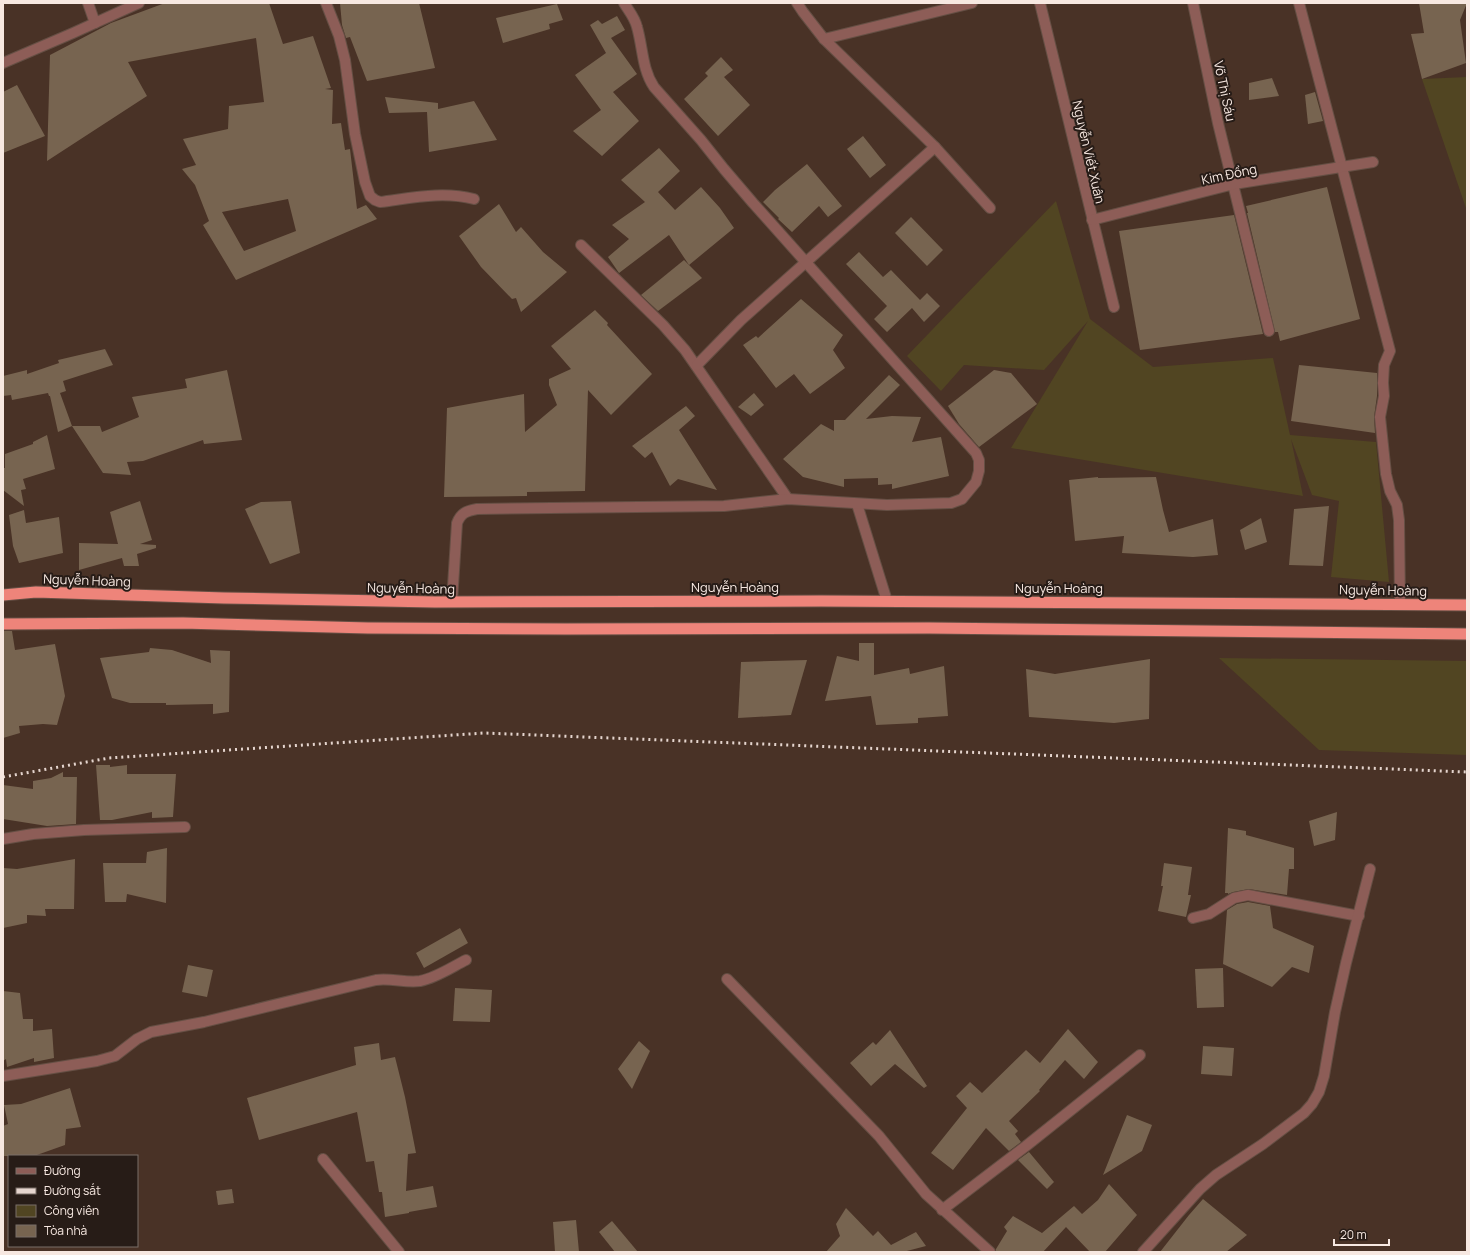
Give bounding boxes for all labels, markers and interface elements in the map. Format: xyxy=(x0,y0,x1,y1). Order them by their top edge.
street label: Võ Thị Sáu xyxy=(1210,59,1240,123)
street label: Nguyễn Viết Xuân xyxy=(1068,99,1110,205)
street label: Kim Đồng xyxy=(1200,159,1258,189)
street label: Nguyễn Hoàng xyxy=(43,569,131,591)
street label: Nguyễn Hoàng xyxy=(367,578,455,598)
street label: Nguyễn Hoàng xyxy=(691,578,779,596)
street label: Nguyễn Hoàng xyxy=(1015,579,1103,597)
street label: Nguyễn Hoàng xyxy=(1339,580,1427,600)
legend xyxy=(8,1155,138,1247)
text: Đường xyxy=(44,1162,81,1179)
text: Đường sắt xyxy=(44,1182,101,1199)
text: Công viên xyxy=(44,1202,99,1219)
scale bar xyxy=(1334,1221,1389,1247)
text: Tòa nhà xyxy=(44,1222,87,1239)
text: 20 m xyxy=(1340,1226,1367,1243)

